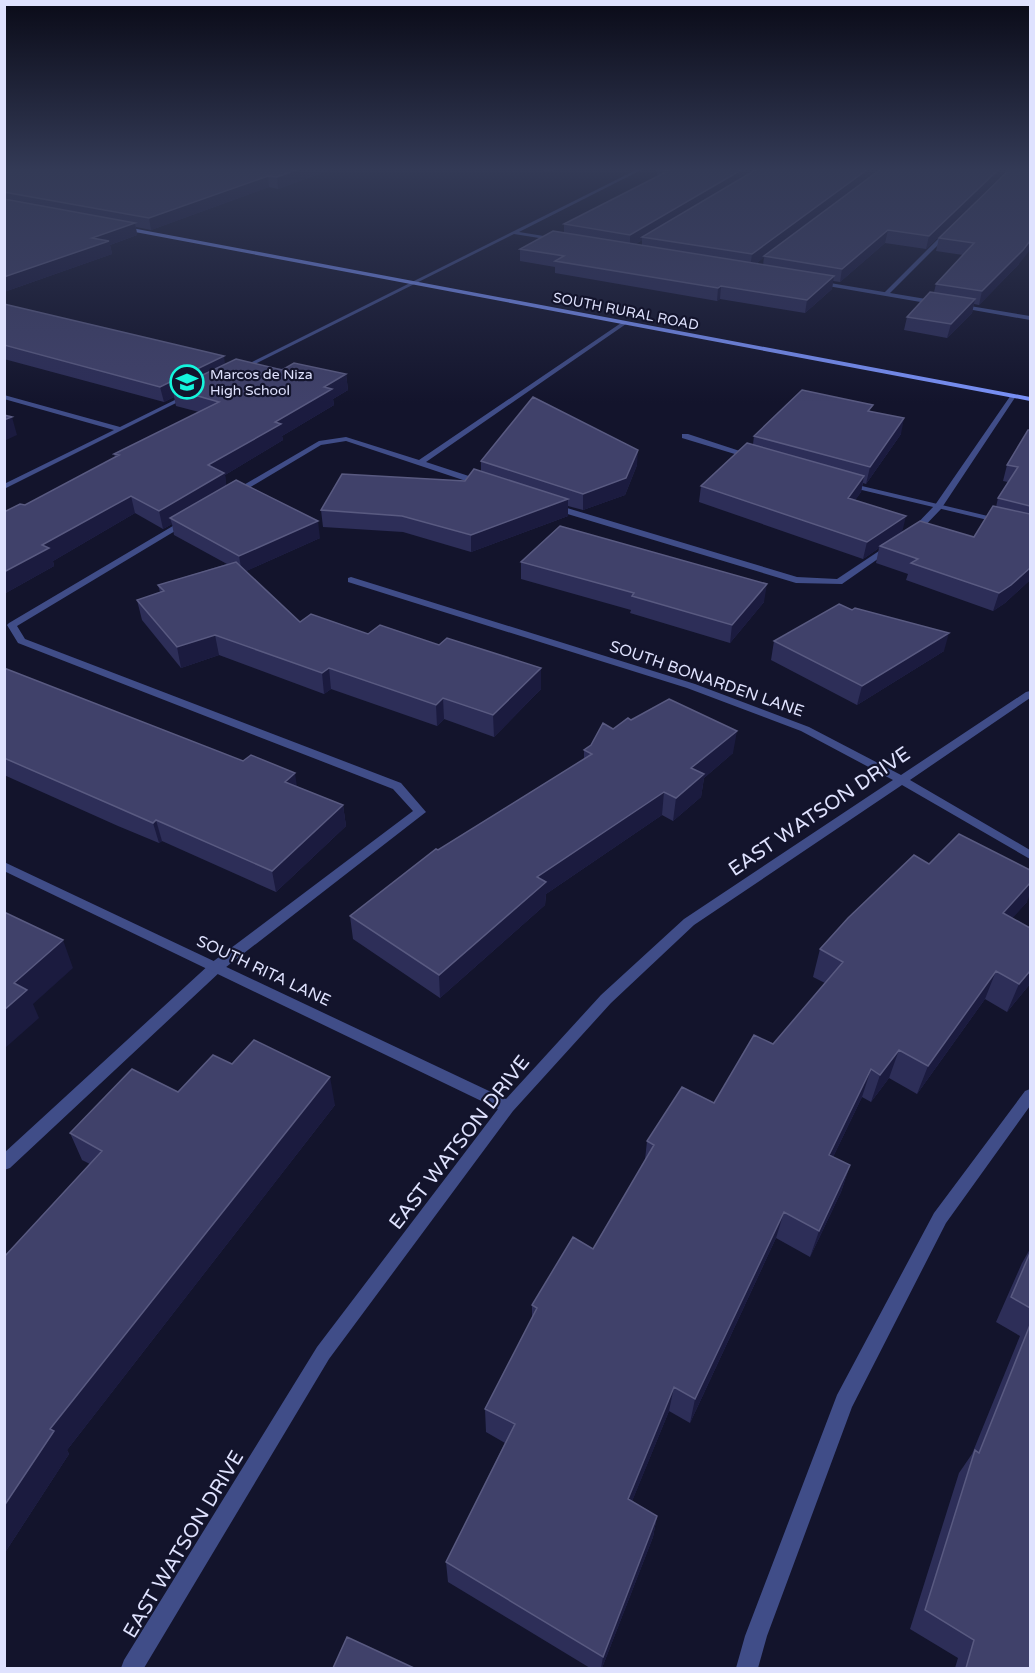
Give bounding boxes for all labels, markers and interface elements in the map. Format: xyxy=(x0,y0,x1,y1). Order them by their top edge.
street label: SOUTH RURAL ROAD xyxy=(552,289,700,334)
school or university icon: Marcos de Niza High School xyxy=(169,364,205,400)
place label: Marcos de Niza High School xyxy=(210,366,313,399)
street label: SOUTH BONARDEN LANE xyxy=(607,636,807,722)
street label: EAST WATSON DRIVE xyxy=(724,742,915,882)
street label: SOUTH RITA LANE xyxy=(193,931,334,1011)
street label: EAST WATSON DRIVE xyxy=(384,1051,535,1234)
street label: EAST WATSON DRIVE xyxy=(118,1447,249,1642)

